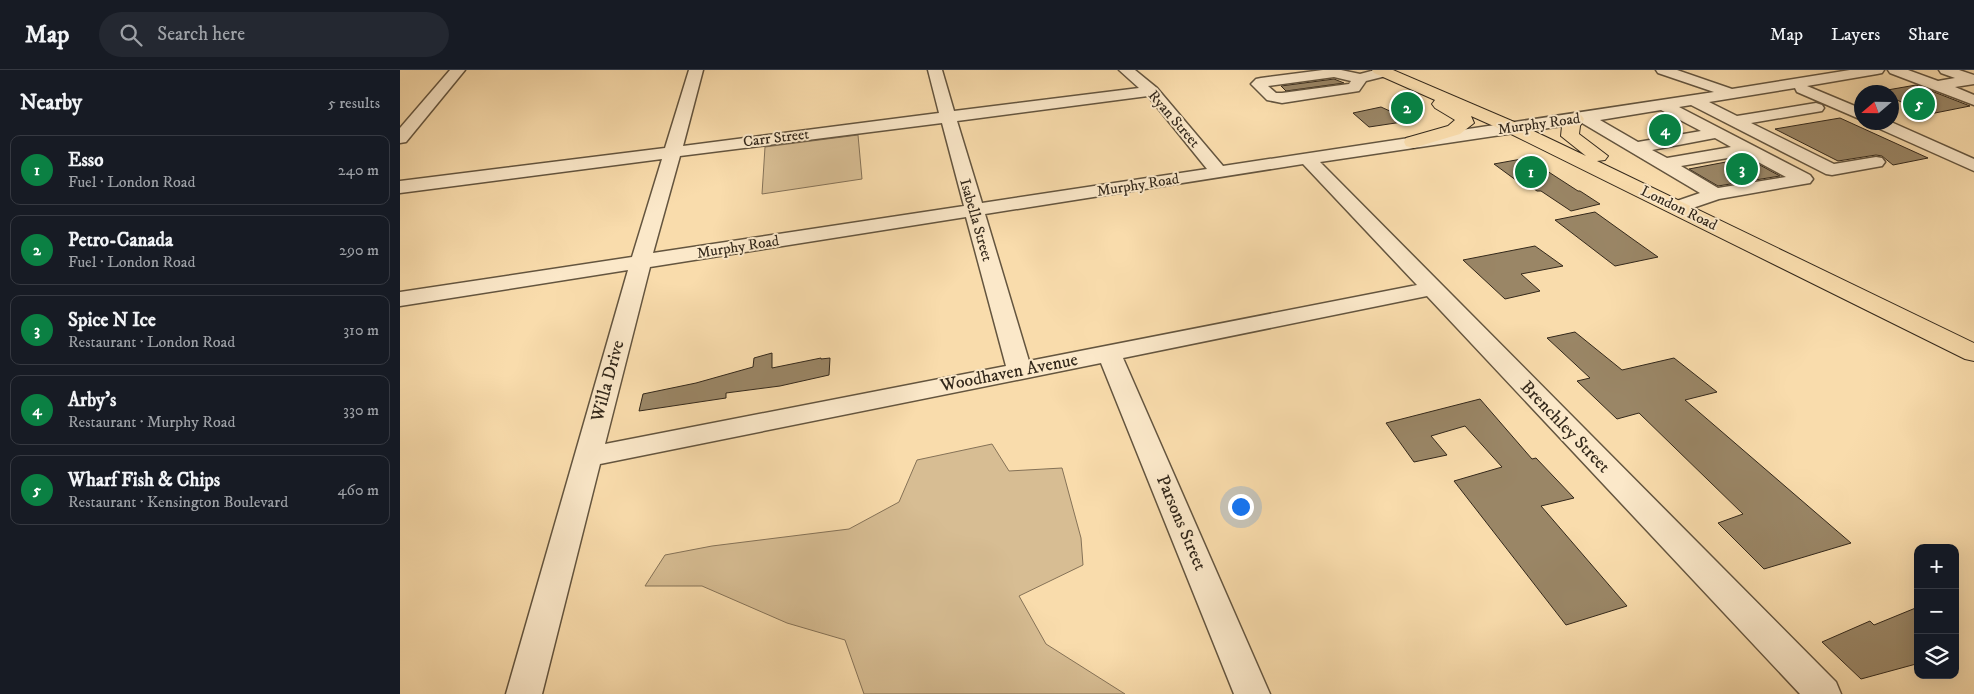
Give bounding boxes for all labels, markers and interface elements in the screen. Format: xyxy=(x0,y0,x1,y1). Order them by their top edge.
search box xyxy=(99,12,449,57)
text: Map xyxy=(25,20,69,50)
icon: search xyxy=(117,21,145,49)
text: Search here xyxy=(157,23,245,46)
text: Map xyxy=(1770,24,1803,46)
text: Layers xyxy=(1831,24,1880,46)
text: Share xyxy=(1908,24,1949,46)
north arrow xyxy=(1854,85,1899,130)
pin: 5 xyxy=(1903,85,1935,123)
street label: Ryan Street xyxy=(1144,86,1204,152)
pin: 2 xyxy=(1391,89,1423,127)
text: Nearby xyxy=(20,90,82,116)
text: 5 results xyxy=(328,93,380,113)
street label: Murphy Road xyxy=(1497,109,1582,139)
pin: 4 xyxy=(1649,111,1681,149)
street label: Carr Street xyxy=(742,125,810,151)
text: Esso xyxy=(68,149,103,172)
pin: 3 xyxy=(1726,150,1758,188)
pin: 1 xyxy=(1515,153,1547,191)
text: 1 xyxy=(34,160,40,180)
text: 240 m xyxy=(338,160,379,180)
street label: Murphy Road xyxy=(1096,169,1181,201)
text: Fuel · London Road xyxy=(68,172,196,192)
street label: Isabella Street xyxy=(955,177,997,264)
street label: London Road xyxy=(1638,181,1721,235)
text: Petro-Canada xyxy=(68,229,173,252)
street label: Murphy Road xyxy=(696,231,781,263)
text: 2 xyxy=(33,240,41,260)
text: 290 m xyxy=(339,240,379,260)
text: Fuel · London Road xyxy=(68,252,196,272)
text: Spice N Ice xyxy=(68,309,156,332)
text: 3 xyxy=(34,320,40,340)
text: 310 m xyxy=(343,320,379,340)
text: Restaurant · London Road xyxy=(68,332,235,352)
street label: Willa Drive xyxy=(586,338,629,425)
street label: Woodhaven Avenue xyxy=(937,349,1080,397)
street label: Brenchley Street xyxy=(1515,376,1615,478)
text: Arby's xyxy=(68,389,116,412)
text: 4 xyxy=(32,400,42,420)
text: 330 m xyxy=(343,400,379,420)
text: Restaurant · Murphy Road xyxy=(68,412,235,432)
text: Wharf Fish & Chips xyxy=(68,469,220,492)
street label: Parsons Street xyxy=(1151,472,1211,574)
text: 5 xyxy=(33,480,41,500)
text: 460 m xyxy=(337,480,379,500)
text: Restaurant · Kensington Boulevard xyxy=(68,492,288,512)
your location xyxy=(1228,494,1254,520)
map controls xyxy=(1914,544,1959,679)
button: + xyxy=(1914,544,1959,589)
button: − xyxy=(1914,589,1959,634)
button: layers xyxy=(1914,634,1959,679)

